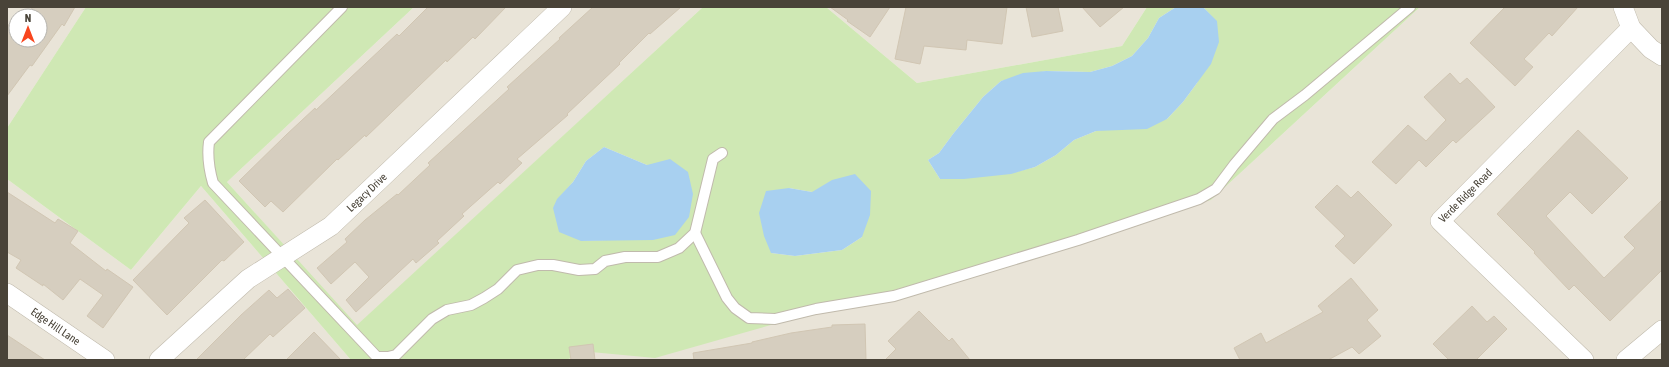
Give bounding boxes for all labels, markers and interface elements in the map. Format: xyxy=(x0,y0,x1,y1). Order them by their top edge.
north arrow xyxy=(8,8,48,48)
text: N xyxy=(25,12,31,24)
street label: Verde Ridge Road xyxy=(1436,166,1494,225)
street label: Legacy Drive xyxy=(344,170,389,214)
street label: Edge Hill Lane xyxy=(29,305,83,347)

